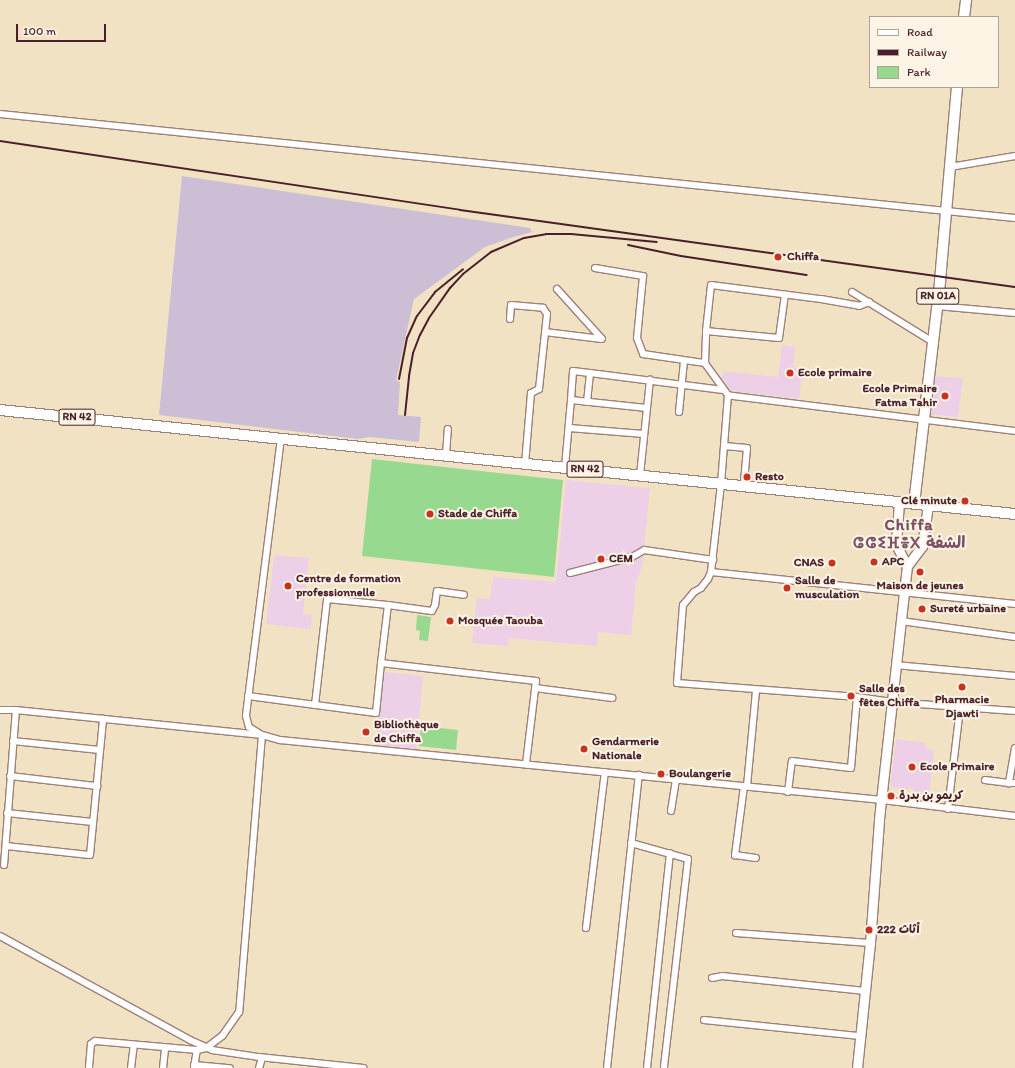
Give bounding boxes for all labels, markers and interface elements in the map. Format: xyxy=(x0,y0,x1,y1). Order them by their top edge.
scale bar xyxy=(18,16,108,42)
legend xyxy=(869,16,999,88)
text: 100 m xyxy=(23,24,56,38)
text: Road xyxy=(907,25,933,39)
text: Railway xyxy=(907,45,947,59)
text: Park xyxy=(907,65,931,79)
place label: Chiffa xyxy=(787,250,819,264)
marker: Chiffa xyxy=(772,251,784,263)
road number: RN 01A xyxy=(916,287,960,305)
place label: Ecole primaire xyxy=(798,366,872,380)
marker: Ecole primaire xyxy=(785,368,795,378)
place label: Ecole Primaire Fatma Tahir xyxy=(863,382,937,410)
marker: Ecole Primaire Fatma Tahir xyxy=(940,391,950,401)
road number: RN 42 xyxy=(58,408,96,426)
road number: RN 42 xyxy=(566,460,604,478)
place label: Resto xyxy=(755,470,784,484)
marker: Resto xyxy=(742,472,752,482)
place label: Clé minute xyxy=(901,494,957,508)
marker: Clé minute xyxy=(960,496,970,506)
place label: Stade de Chiffa xyxy=(438,507,517,521)
marker: Stade de Chiffa xyxy=(425,509,435,519)
district label: Chiffa ⵛⵛⵉⴼⴻⵝ الشفة xyxy=(856,515,962,553)
place label: CEM xyxy=(609,552,633,566)
marker: CEM xyxy=(596,554,606,564)
place label: APC xyxy=(882,555,904,569)
place label: CNAS xyxy=(794,556,824,570)
marker: APC xyxy=(869,557,879,567)
marker: CNAS xyxy=(827,558,837,568)
marker: Maison de jeunes xyxy=(915,567,925,577)
place label: Centre de formation professionnelle xyxy=(296,572,400,600)
place label: Salle de musculation xyxy=(795,574,859,602)
place label: Maison de jeunes xyxy=(876,579,964,593)
marker: Centre de formation professionnelle xyxy=(283,581,293,591)
marker: Salle de musculation xyxy=(782,583,792,593)
place label: Sureté urbaine xyxy=(930,602,1006,616)
marker: Sureté urbaine xyxy=(917,604,927,614)
place label: Mosquée Taouba xyxy=(458,614,543,628)
marker: Mosquée Taouba xyxy=(445,616,455,626)
place label: Salle des fêtes Chiffa xyxy=(859,682,919,710)
marker: Pharmacie Djawti xyxy=(957,682,967,692)
marker: Salle des fêtes Chiffa xyxy=(846,691,856,701)
place label: Pharmacie Djawti xyxy=(935,693,989,721)
place label: Bibliothèque de Chiffa xyxy=(374,718,439,746)
marker: Bibliothèque de Chiffa xyxy=(361,727,371,737)
place label: Gendarmerie Nationale xyxy=(592,735,659,763)
marker: Gendarmerie Nationale xyxy=(579,744,589,754)
place label: Ecole Primaire xyxy=(920,760,994,774)
marker: Ecole Primaire xyxy=(907,762,917,772)
place label: Boulangerie xyxy=(669,767,731,781)
marker: Boulangerie xyxy=(656,769,666,779)
place label: كريمو بن بدرة xyxy=(899,789,963,803)
marker: كريمو بن بدرة xyxy=(886,791,896,801)
place label: أثاث 222 xyxy=(877,923,920,937)
marker: أثاث 222 xyxy=(864,925,874,935)

